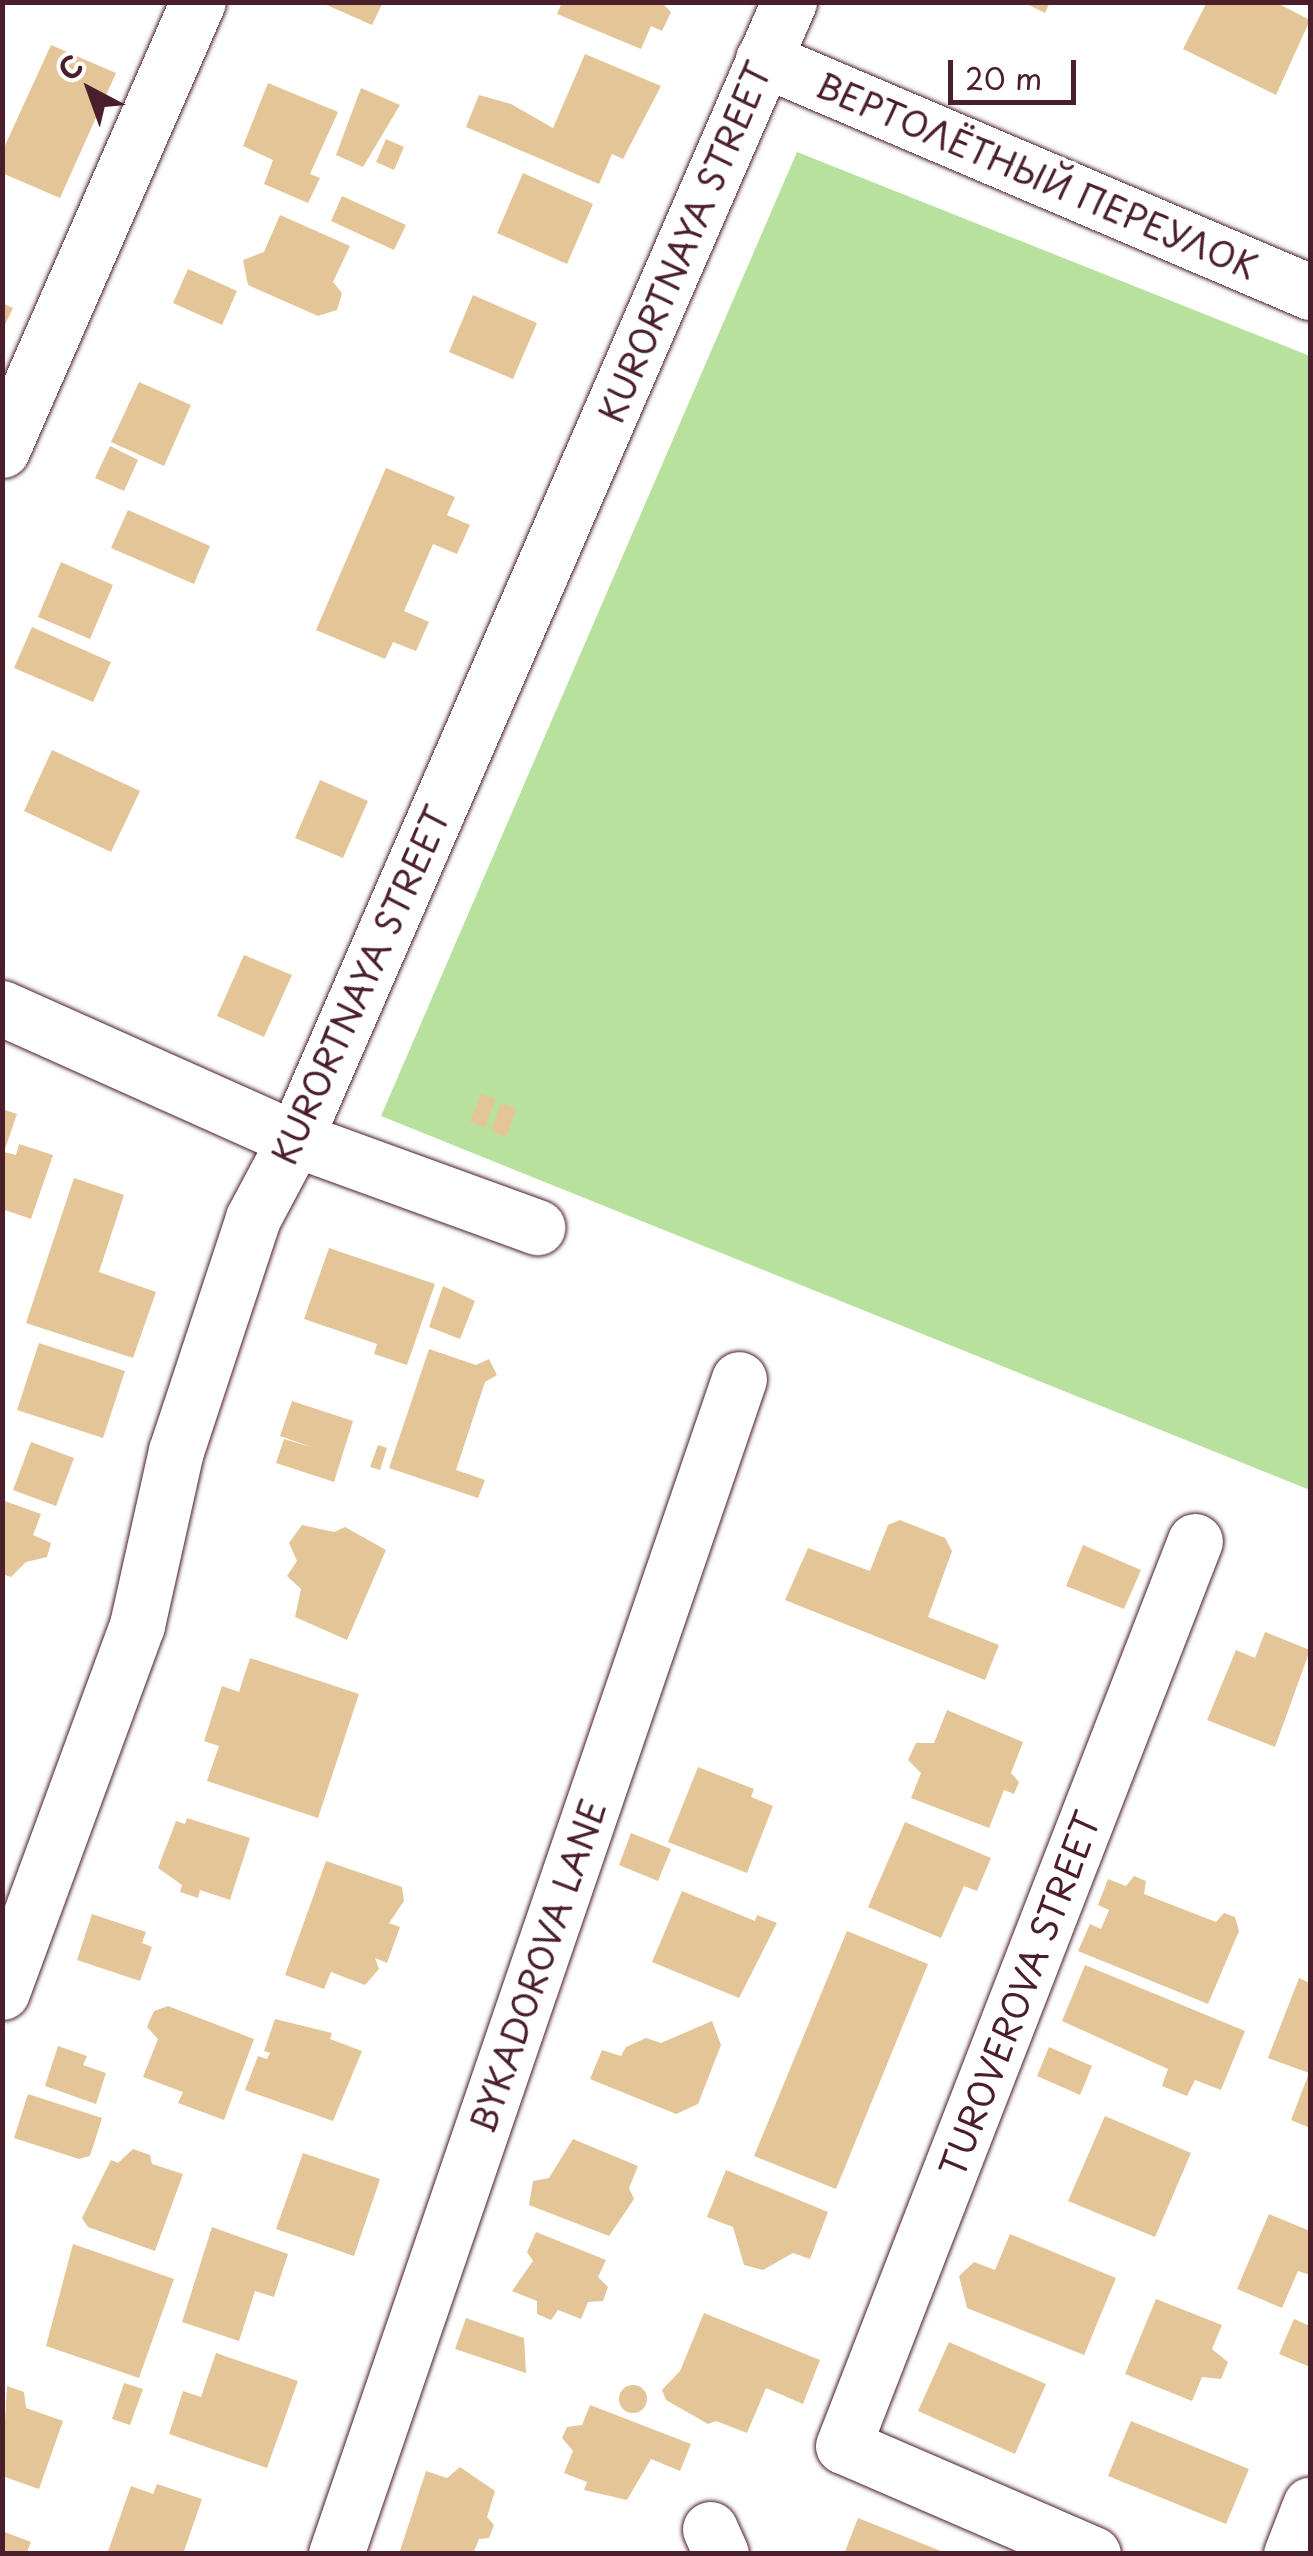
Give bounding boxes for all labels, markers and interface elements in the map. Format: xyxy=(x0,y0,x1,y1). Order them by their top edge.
north arrow xyxy=(40,40,140,140)
scale bar xyxy=(953,40,1080,102)
text: С xyxy=(48,44,92,90)
street label: KURORTNAYA STREET xyxy=(588,53,780,431)
text: 20 m xyxy=(965,55,1042,100)
street label: ВЕРТОЛЁТНЫЙ ПЕРЕУЛОК xyxy=(810,63,1264,287)
street label: KURORTNAYA STREET xyxy=(261,797,459,1173)
street label: BYKADOROVA LANE xyxy=(460,1793,614,2139)
street label: TUROVEROVA STREET xyxy=(929,1803,1109,2185)

